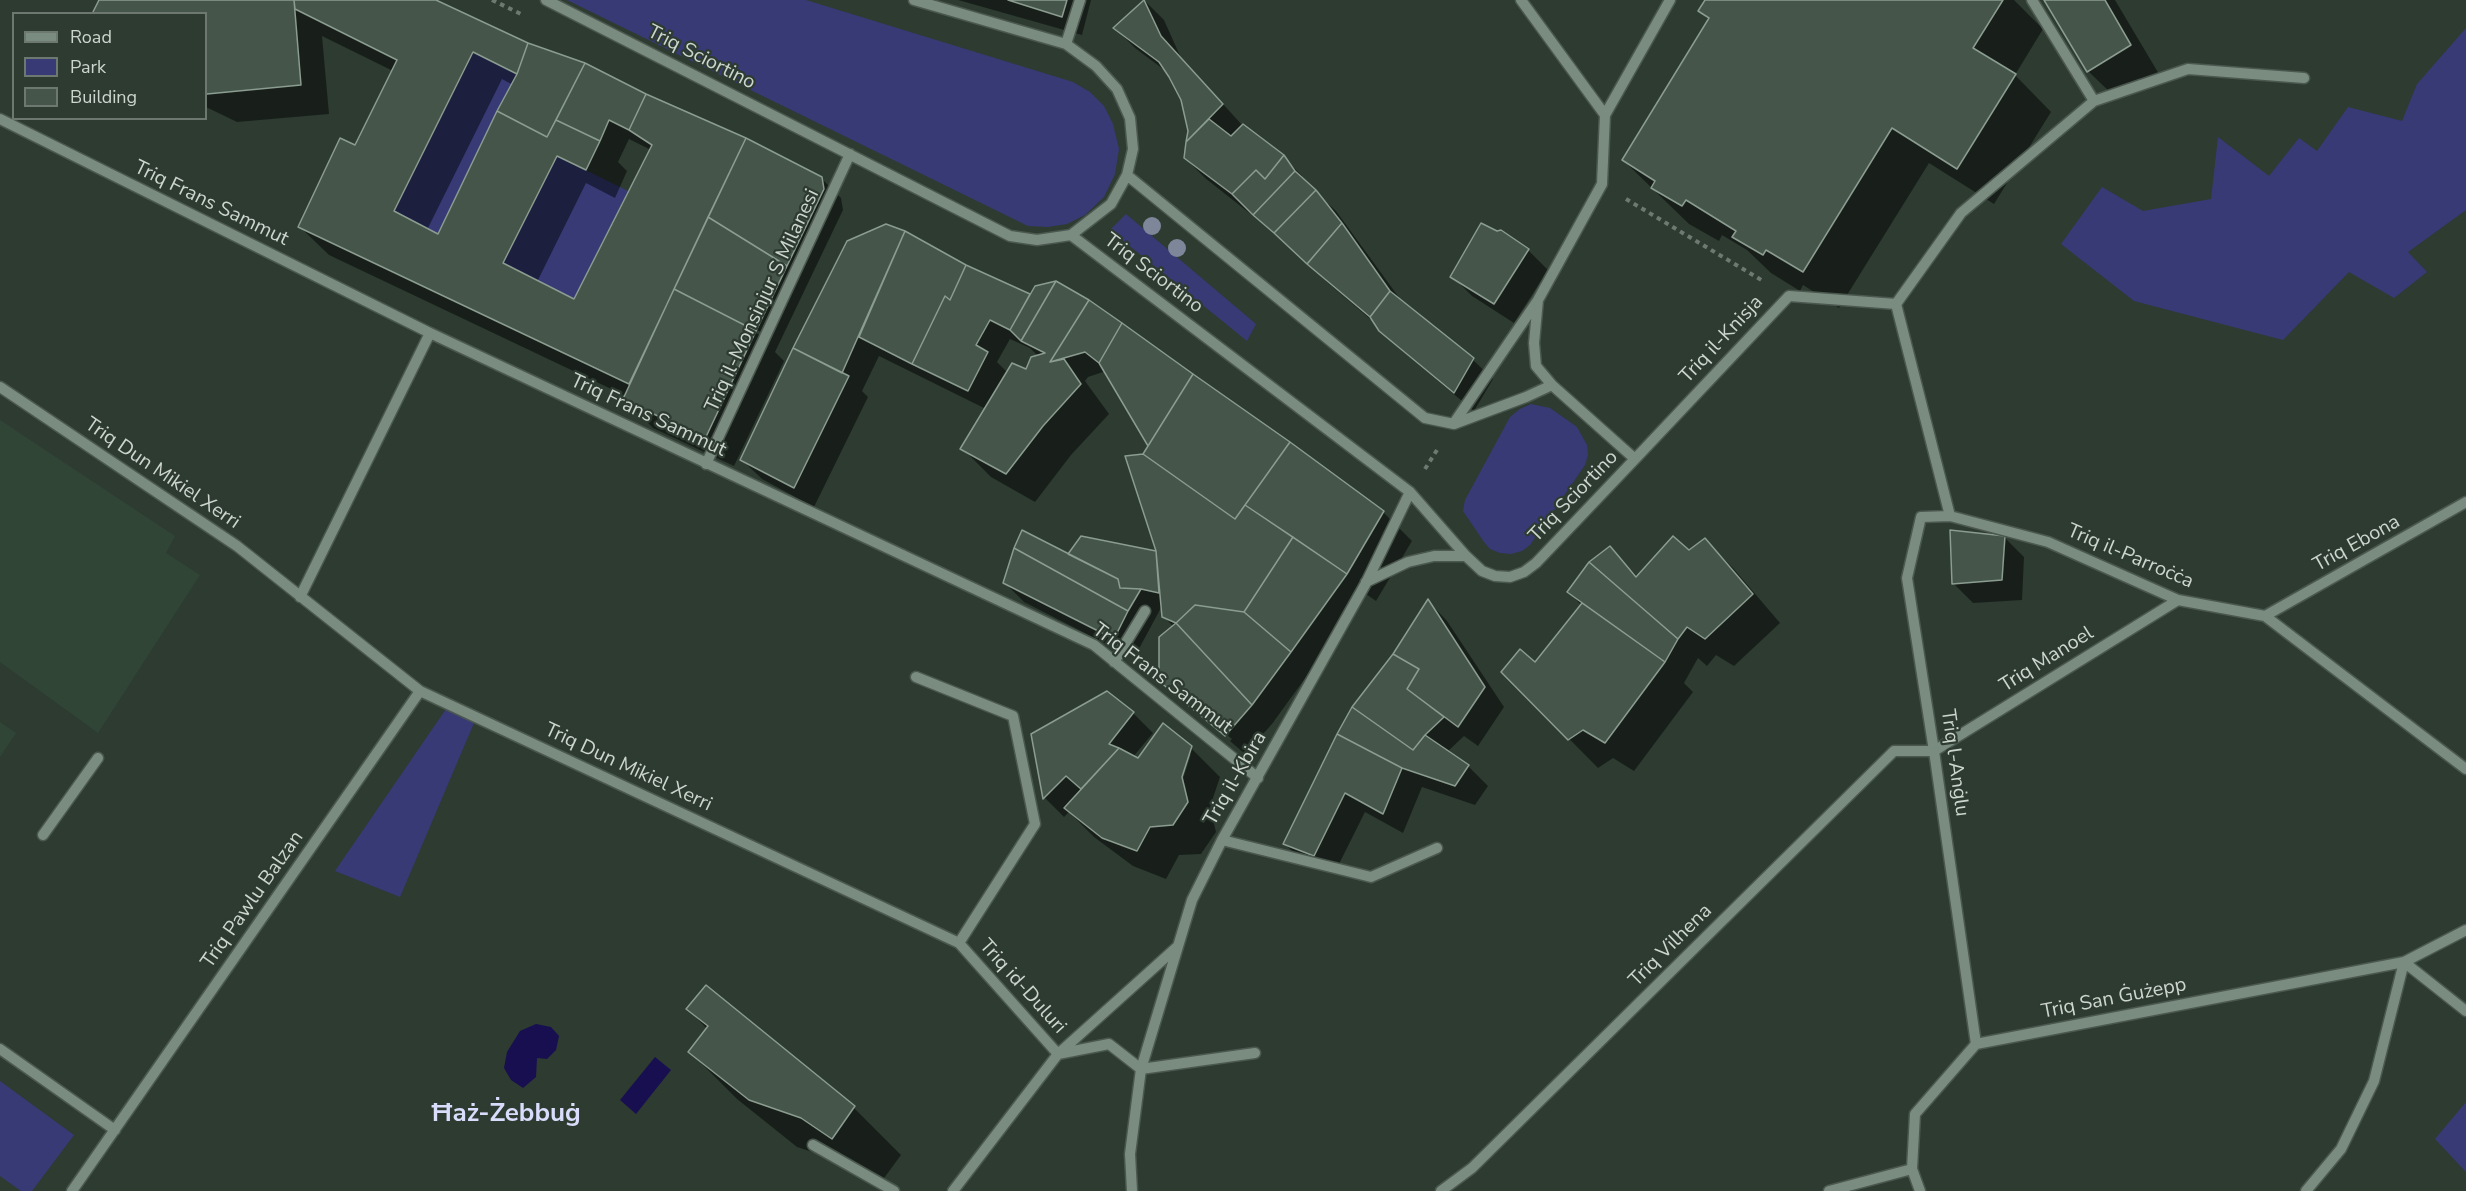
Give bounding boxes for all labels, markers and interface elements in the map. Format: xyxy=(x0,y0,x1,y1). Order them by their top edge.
legend xyxy=(12,12,207,120)
street label: Triq Sciortino xyxy=(643,20,759,96)
text: Road xyxy=(70,25,112,49)
text: Park xyxy=(70,55,106,79)
text: Building xyxy=(70,85,137,109)
street label: Triq Frans Sammut xyxy=(130,156,292,252)
street label: Triq il-Monsinjur S Milanesi xyxy=(701,186,825,416)
street label: Triq Sciortino xyxy=(1099,229,1207,319)
street label: Triq il-Knisja xyxy=(1675,291,1769,389)
street label: Triq Frans Sammut xyxy=(566,369,730,463)
street label: Triq Dun Mikiel Xerri xyxy=(80,413,244,535)
street label: Triq Sciortino xyxy=(1524,446,1624,548)
street label: Triq Ebona xyxy=(2309,510,2405,578)
street label: Triq il-Parroċċa xyxy=(2063,520,2197,594)
street label: Triq Frans Sammut xyxy=(1087,619,1237,739)
street label: Triq Manoel xyxy=(1996,622,2098,698)
street label: Triq l-Anġlu xyxy=(1935,708,1973,818)
street label: Triq Dun Mikiel Xerri xyxy=(540,719,716,817)
street label: Triq il-Kbira xyxy=(1199,728,1273,830)
street label: Triq Pawlu Balzan xyxy=(197,827,309,973)
street label: Triq Vilhena xyxy=(1625,900,1717,992)
street label: Triq id-Duluri xyxy=(973,935,1071,1039)
street label: Triq San Ġużepp xyxy=(2039,973,2189,1025)
district label: Ħaż-Żebbuġ xyxy=(431,1099,581,1131)

